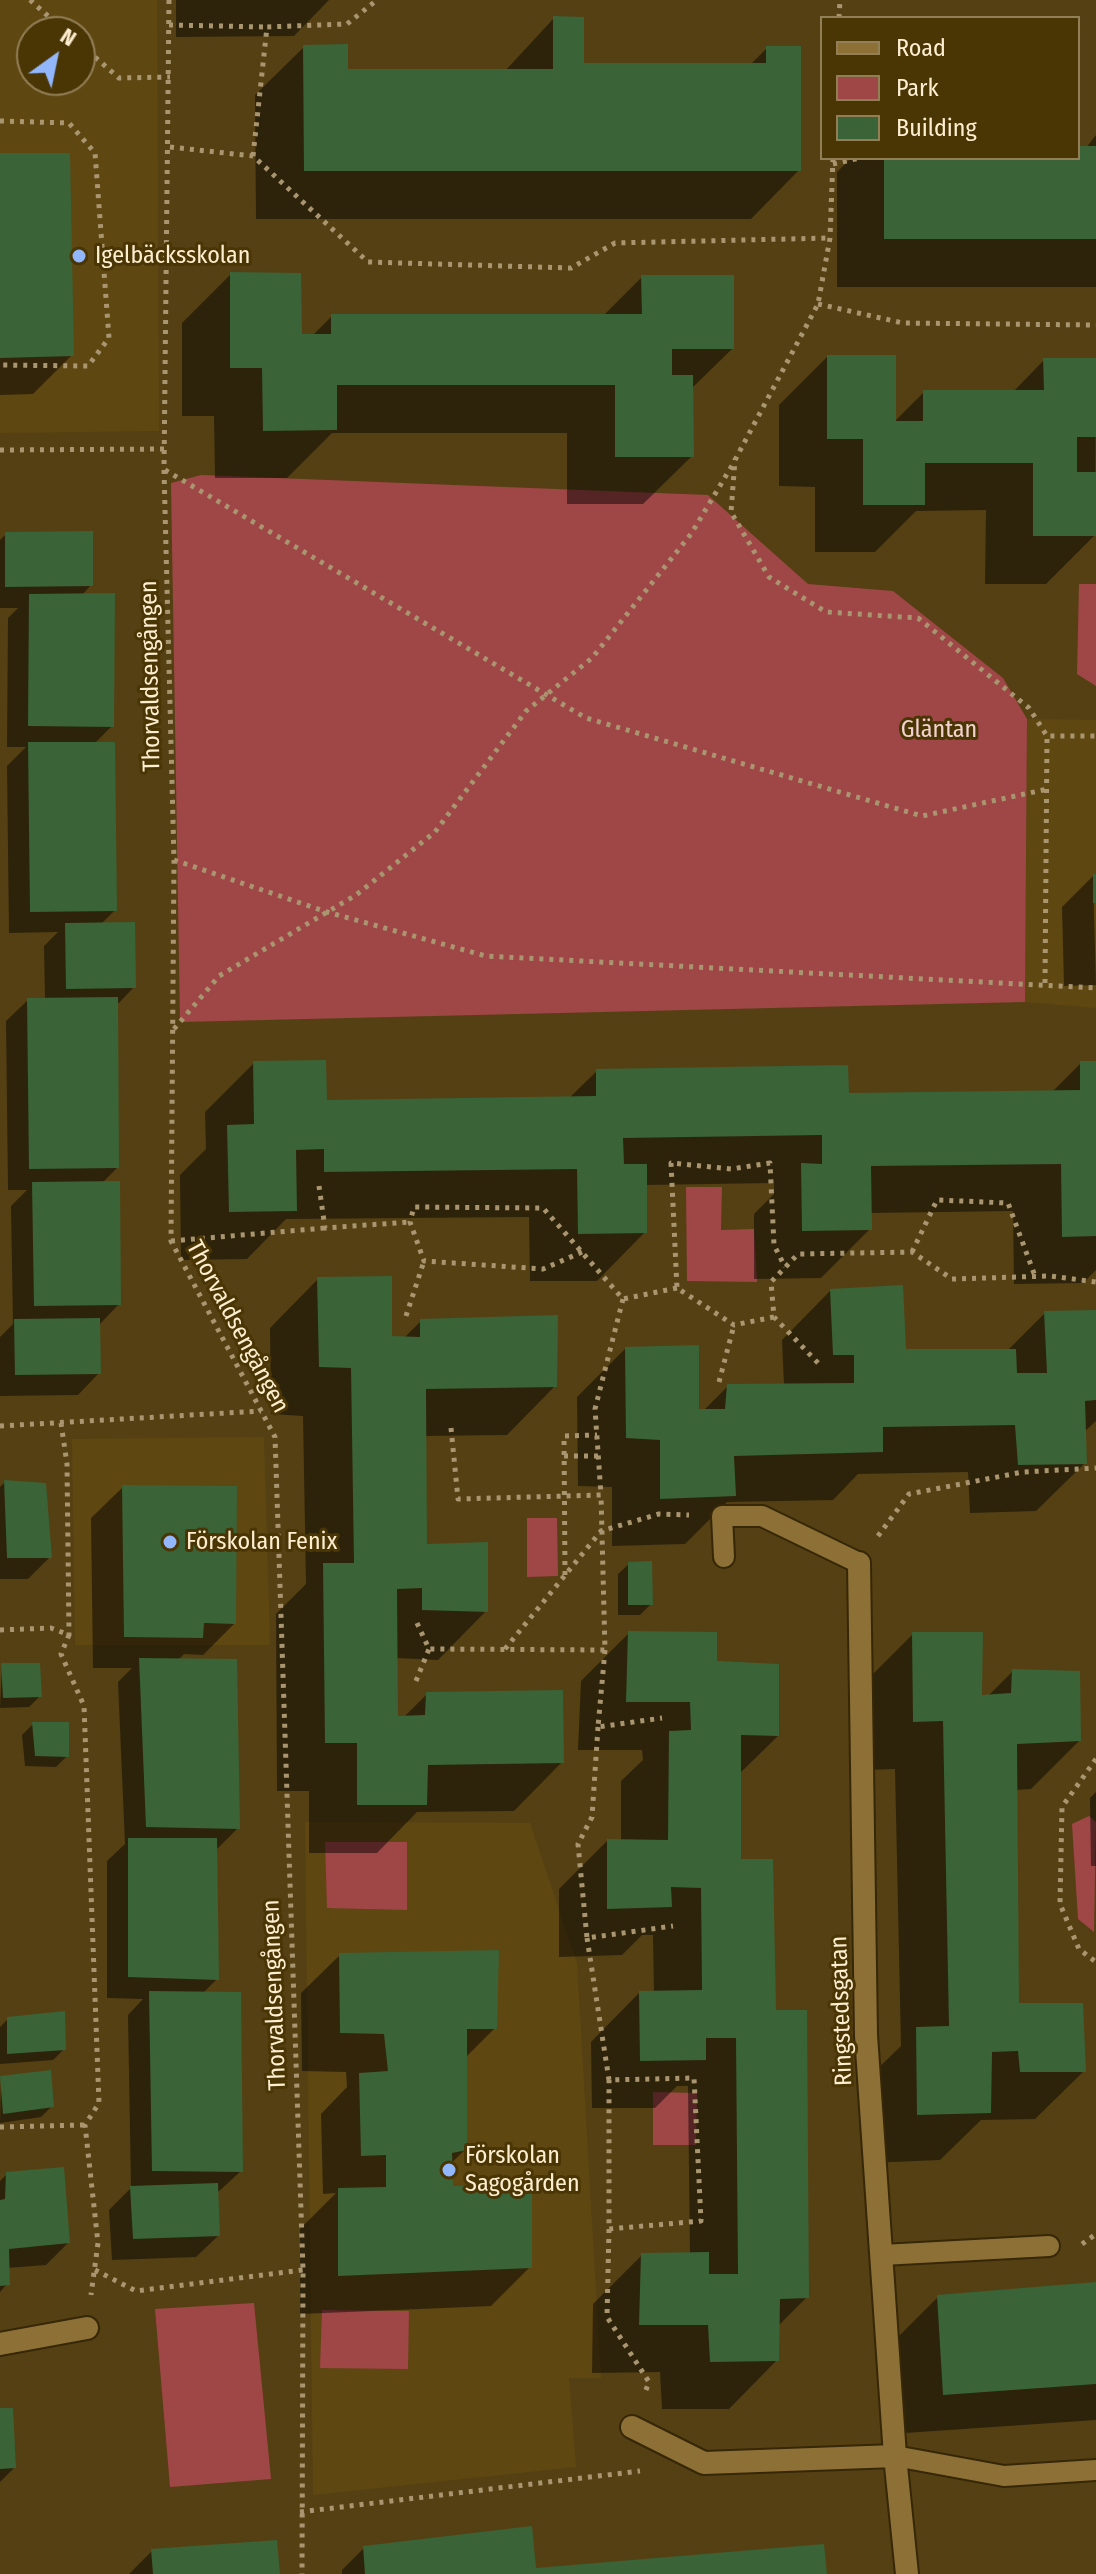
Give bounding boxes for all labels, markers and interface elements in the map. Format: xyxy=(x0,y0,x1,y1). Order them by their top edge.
north arrow xyxy=(16,16,96,96)
legend xyxy=(820,16,1080,160)
text: N xyxy=(55,22,81,52)
text: Road xyxy=(896,34,946,62)
text: Park xyxy=(896,74,939,102)
text: Building xyxy=(896,114,977,142)
place label: Igelbäcksskolan xyxy=(95,242,250,270)
marker: Igelbäcksskolan xyxy=(70,247,88,265)
street label: Thorvaldsengången xyxy=(135,580,167,772)
park label: Gläntan xyxy=(901,716,977,744)
street label: Thorvaldsengången xyxy=(179,1236,295,1418)
place label: Förskolan Fenix xyxy=(186,1528,337,1556)
marker: Förskolan Fenix xyxy=(161,1533,179,1551)
street label: Thorvaldsengången xyxy=(257,1899,293,2091)
street label: Ringstedsgatan xyxy=(825,1935,859,2087)
place label: Förskolan Sagogården xyxy=(465,2142,580,2198)
marker: Förskolan Sagogården xyxy=(440,2161,458,2179)

